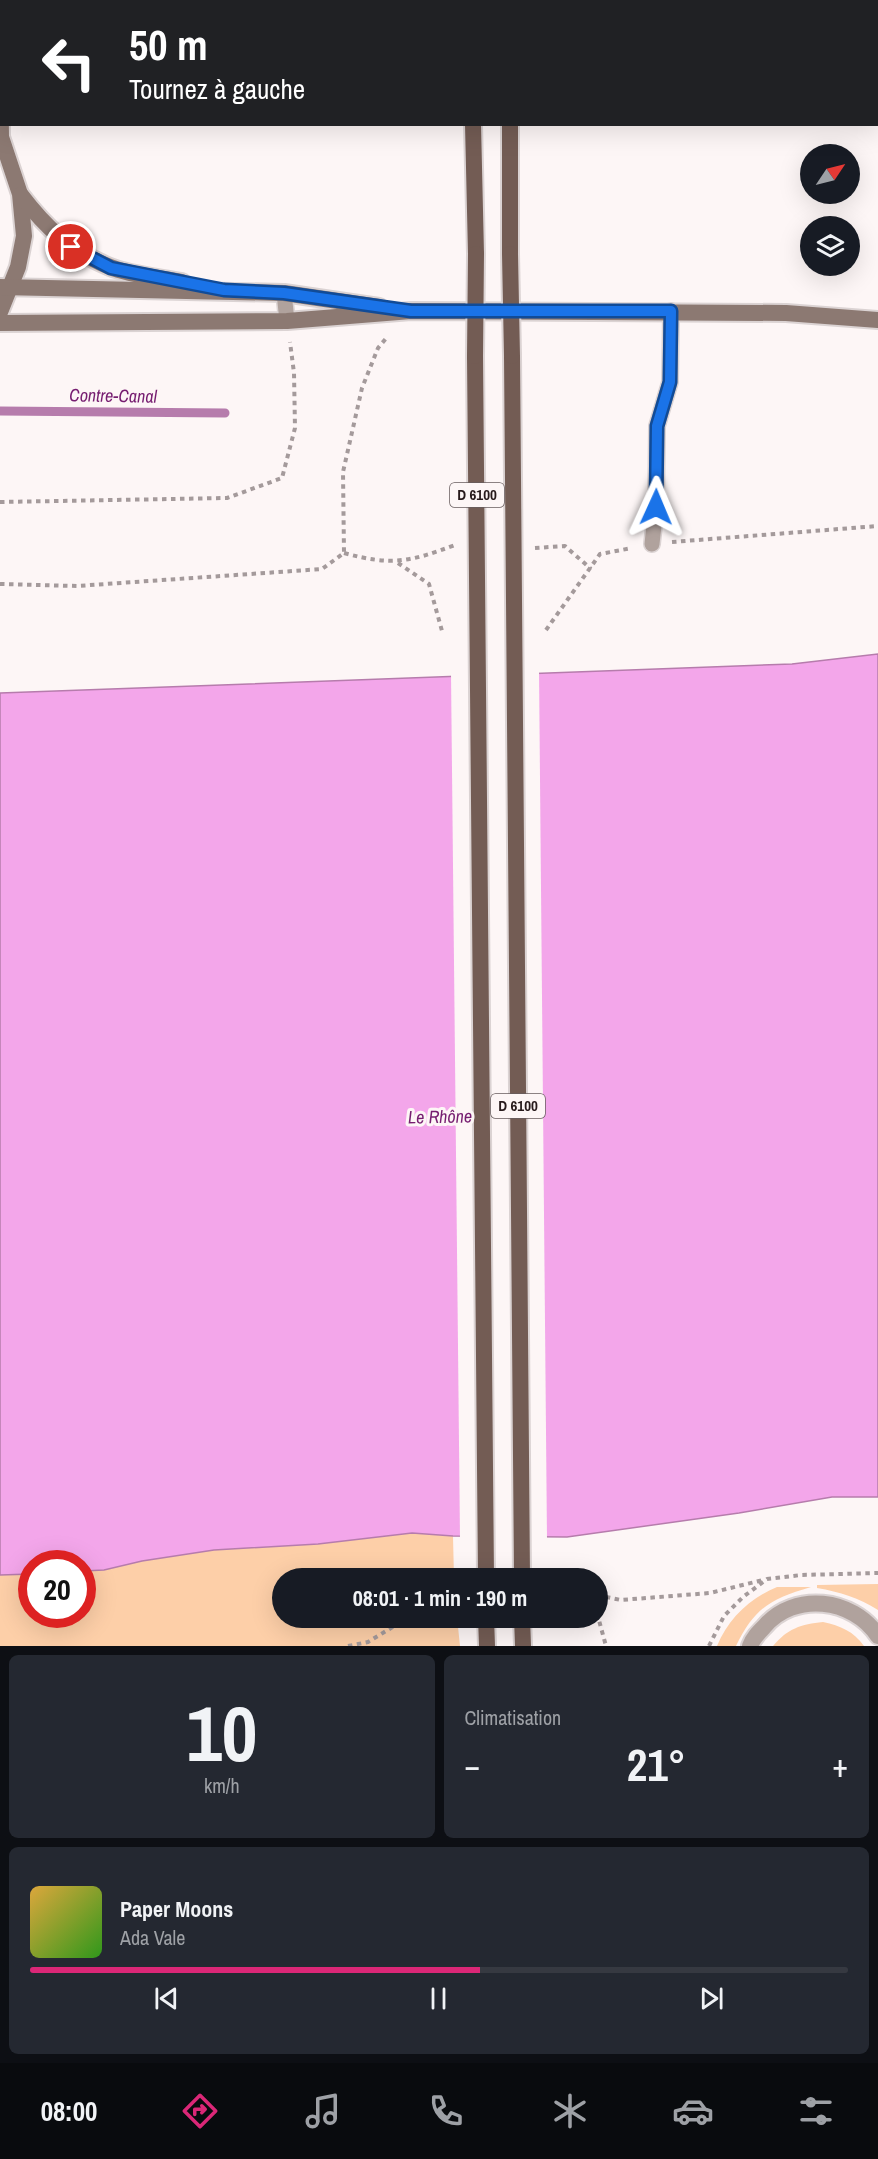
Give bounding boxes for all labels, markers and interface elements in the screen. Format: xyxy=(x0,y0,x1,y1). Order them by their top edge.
text: 50 m xyxy=(129,17,208,73)
icon: left xyxy=(30,24,108,102)
text: Tournez à gauche xyxy=(129,71,305,107)
north arrow xyxy=(800,144,860,204)
map controls xyxy=(800,144,860,276)
button: layers xyxy=(800,216,860,276)
pin xyxy=(45,221,96,272)
icon: arrive xyxy=(54,230,87,263)
water label: Contre-Canal xyxy=(69,382,158,409)
position arrow xyxy=(624,475,688,539)
road number: D 6100 xyxy=(450,483,504,507)
road number: D 6100 xyxy=(491,1094,545,1118)
water label: Le Rhône xyxy=(408,1103,472,1130)
speed limit sign: 20 xyxy=(18,1550,96,1628)
text: 08:01 · 1 min · 190 m xyxy=(353,1583,527,1613)
text: 10 xyxy=(186,1680,257,1785)
text: Climatisation xyxy=(465,1704,561,1731)
text: 21° xyxy=(627,1734,686,1795)
text: − xyxy=(465,1743,480,1787)
text: + xyxy=(832,1743,848,1787)
text: km/h xyxy=(204,1772,240,1799)
text: Paper Moons xyxy=(120,1894,233,1924)
text: Ada Vale xyxy=(120,1924,185,1951)
icon: previous xyxy=(150,1982,183,2015)
icon: pause xyxy=(422,1982,455,2015)
icon: next xyxy=(695,1982,728,2015)
icon: directions xyxy=(179,2090,221,2132)
icon: music xyxy=(302,2090,344,2132)
icon: phone xyxy=(425,2090,467,2132)
icon: climate xyxy=(549,2090,591,2132)
icon: car xyxy=(672,2090,714,2132)
icon: filters xyxy=(795,2090,837,2132)
text: 08:00 xyxy=(41,2093,97,2129)

